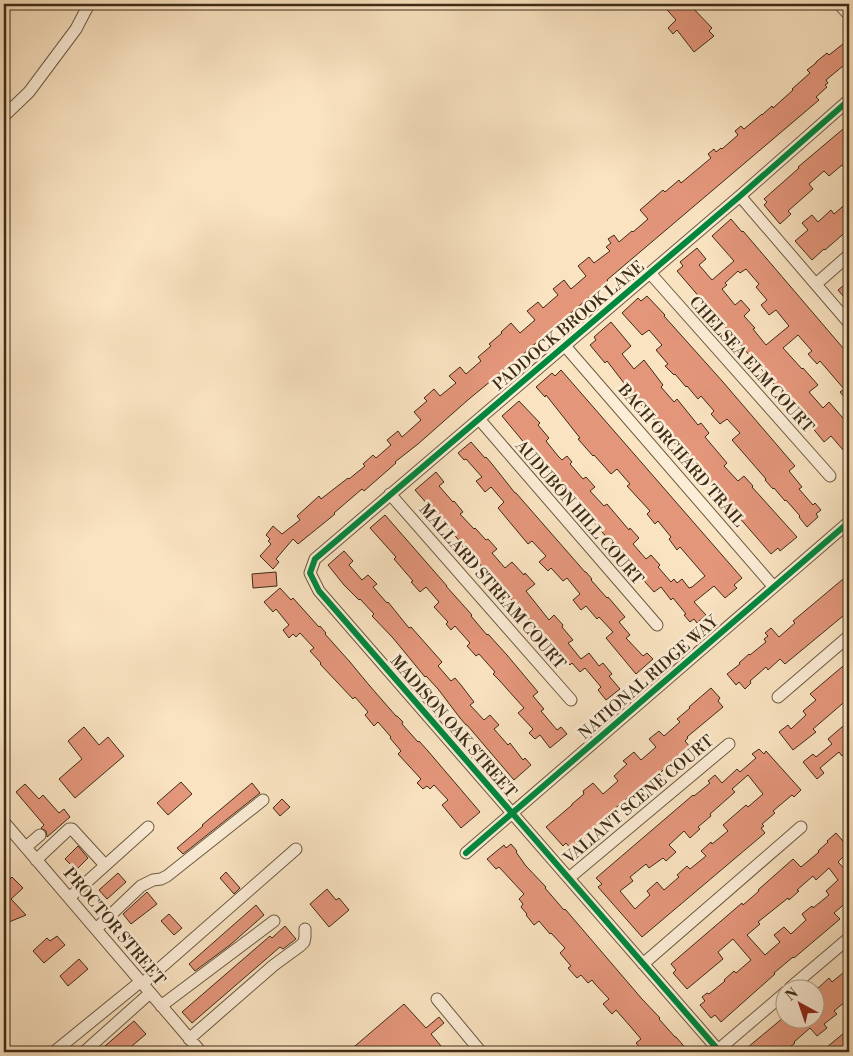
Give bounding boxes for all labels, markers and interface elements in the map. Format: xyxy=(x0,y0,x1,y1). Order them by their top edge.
street label: PADDOCK BROOK LANE xyxy=(489,257,648,395)
street label: CHELSEA ELM COURT xyxy=(685,292,818,437)
street label: BACH ORCHARD TRAIL xyxy=(613,379,749,532)
street label: AUDUBON HILL COURT xyxy=(510,435,648,589)
street label: MALLARD STREAM COURT xyxy=(415,500,570,674)
street label: NATIONAL RIDGE WAY xyxy=(575,611,724,744)
street label: MADISON OAK STREET xyxy=(386,651,521,802)
street label: VALIANT SCENE COURT xyxy=(559,731,718,869)
street label: PROCTOR STREET xyxy=(59,864,169,990)
north arrow xyxy=(776,978,826,1028)
text: N xyxy=(782,984,802,1005)

